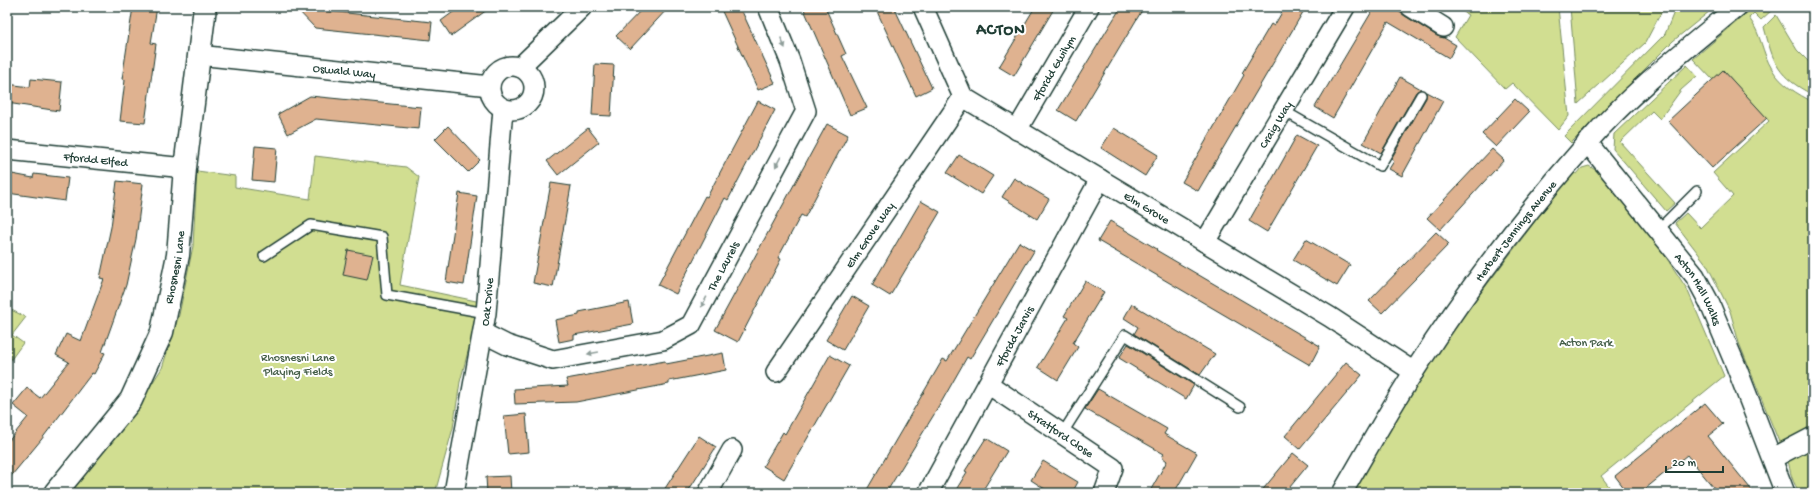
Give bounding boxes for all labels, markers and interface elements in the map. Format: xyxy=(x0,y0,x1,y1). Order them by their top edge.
district label: ACTON xyxy=(975,22,1026,41)
street label: Ffordd Gwilym xyxy=(1030,33,1080,105)
one-way arrow xyxy=(780,38,786,50)
street label: Oswald Way xyxy=(312,62,376,83)
street label: Craig Way xyxy=(1257,99,1296,151)
street label: Ffordd Elfed xyxy=(62,151,129,171)
one-way arrow xyxy=(775,157,781,168)
street label: Herbert Jennings Avenue xyxy=(1473,178,1561,285)
street label: Elm Grove xyxy=(1120,190,1172,229)
street label: Elm Grove Way xyxy=(844,200,898,272)
street label: Rhosnesni Lane xyxy=(163,229,189,305)
street label: The Laurels xyxy=(705,239,744,295)
street label: Acton Hall Walks xyxy=(1670,251,1723,328)
street label: Oak Drive xyxy=(479,277,498,327)
one-way arrow xyxy=(701,296,707,308)
street label: Ffordd Jarvis xyxy=(993,304,1038,371)
park label: Acton Park xyxy=(1559,337,1614,351)
one-way arrow xyxy=(587,350,599,356)
park label: Rhosnesni Lane Playing Fields xyxy=(261,352,336,380)
street label: Stratford Close xyxy=(1024,408,1096,462)
scale bar xyxy=(1666,448,1723,474)
text: 20 m xyxy=(1672,457,1697,471)

